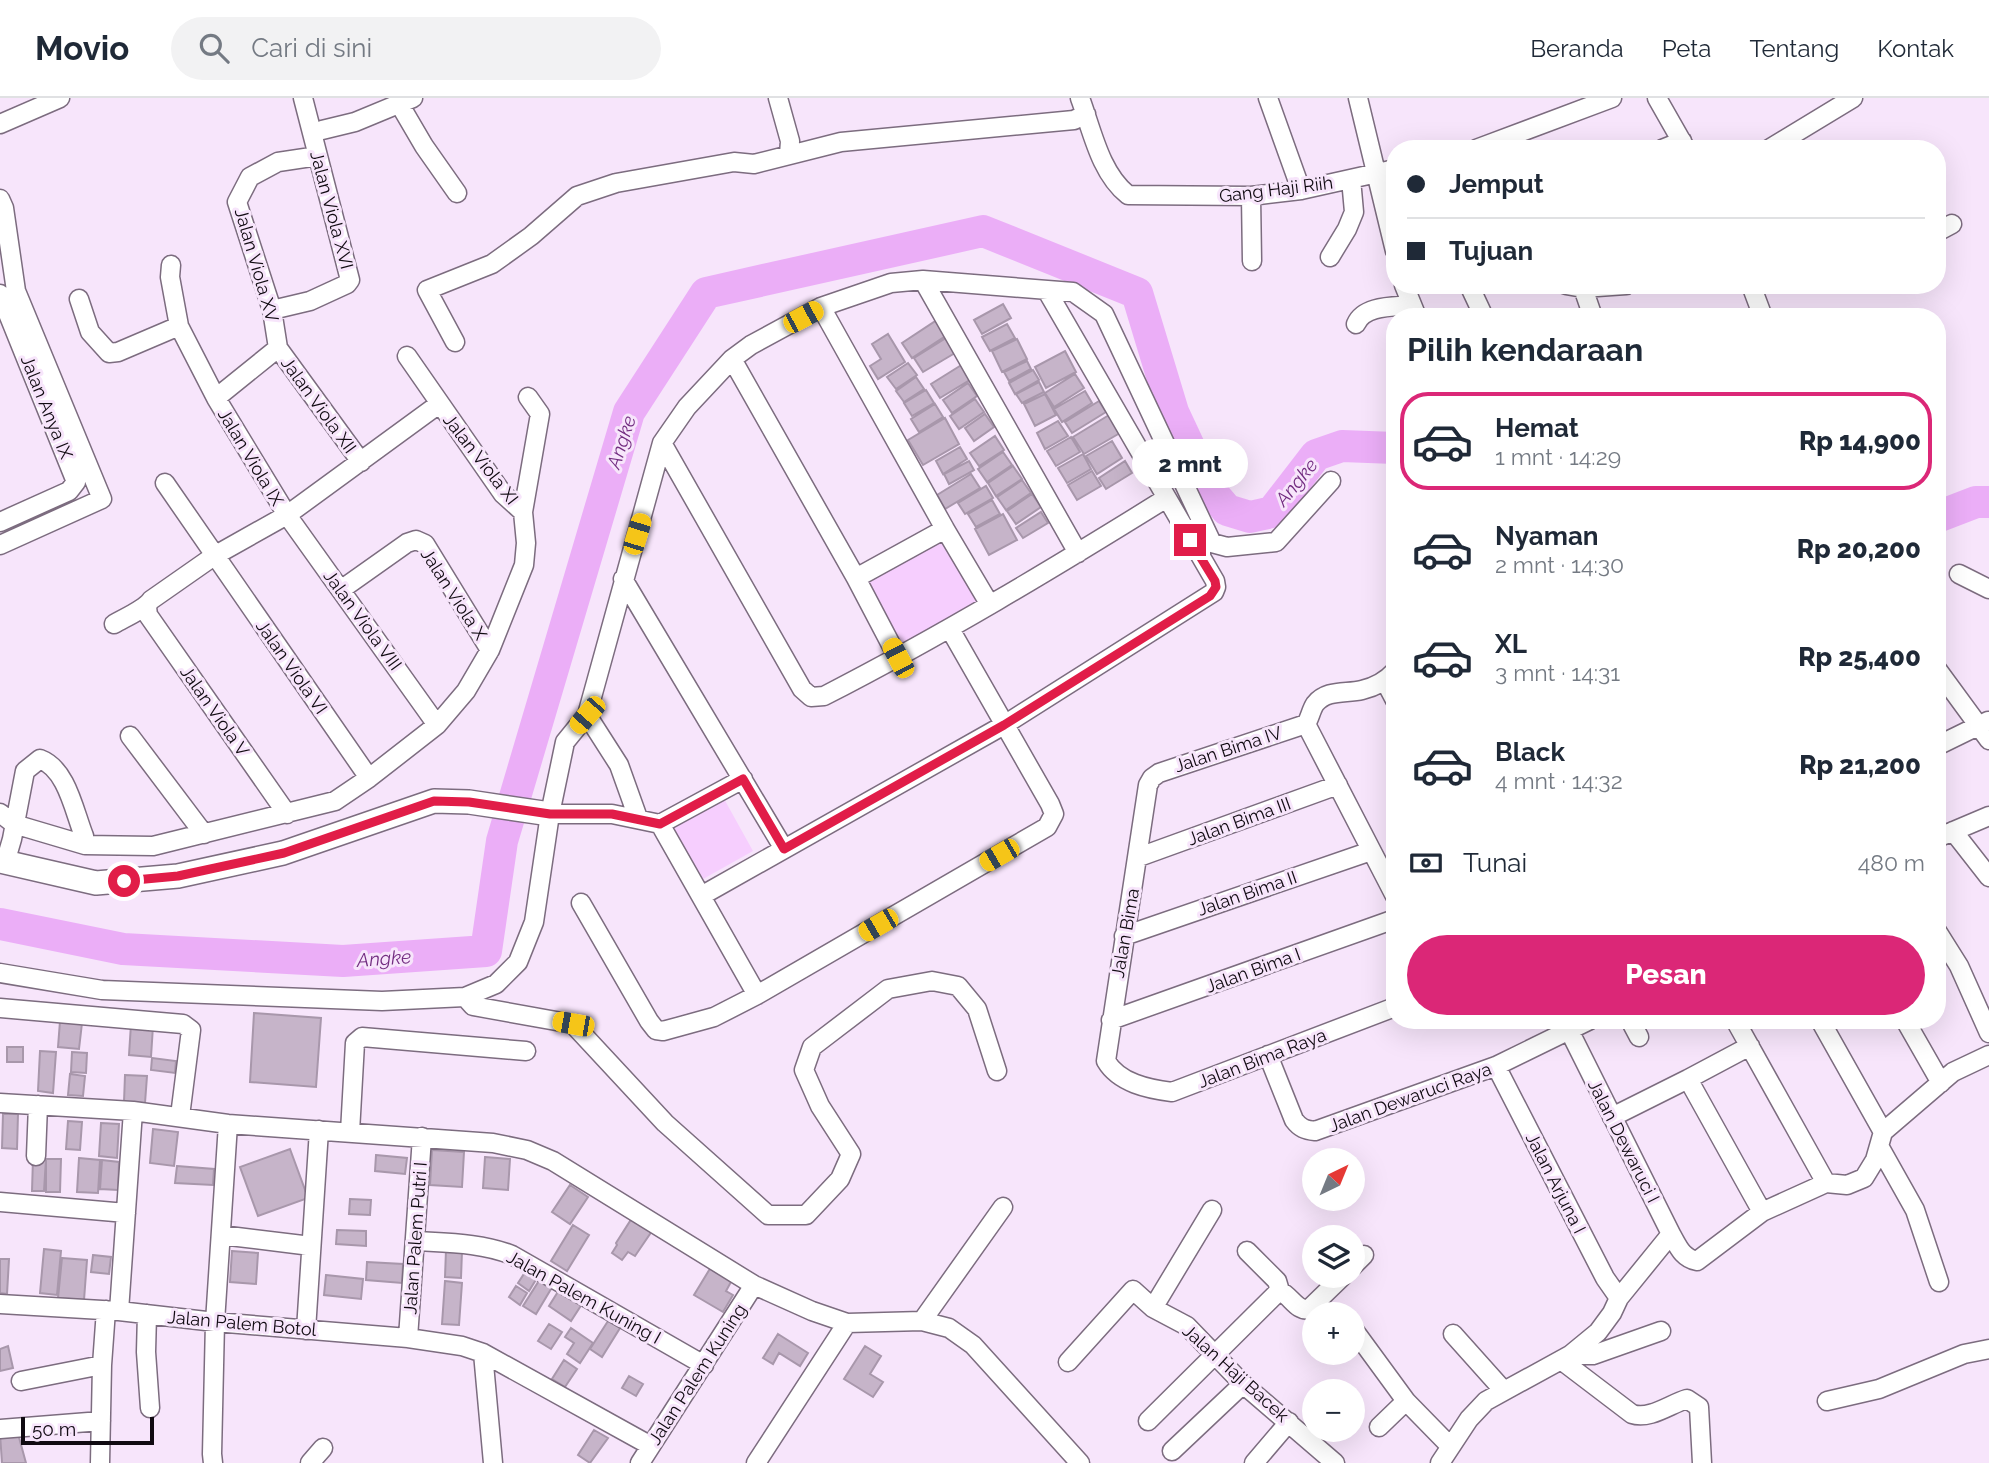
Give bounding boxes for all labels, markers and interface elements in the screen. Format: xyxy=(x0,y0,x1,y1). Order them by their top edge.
search box xyxy=(171,17,661,80)
text: Movio xyxy=(35,29,129,68)
icon: search xyxy=(195,29,233,67)
text: Cari di sini xyxy=(251,33,372,63)
text: Beranda xyxy=(1530,34,1624,63)
text: Peta xyxy=(1662,34,1711,63)
text: Tentang xyxy=(1749,34,1839,63)
text: Kontak xyxy=(1877,34,1954,63)
street label: Jalan Viola XVI xyxy=(306,149,358,271)
text: Jemput xyxy=(1449,169,1544,199)
street label: Gang Haji Riih xyxy=(1218,172,1334,206)
street label: Jalan Viola XV xyxy=(231,206,283,324)
text: Tujuan xyxy=(1449,236,1533,266)
car xyxy=(780,298,827,336)
text: Pilih kendaraan xyxy=(1407,331,1643,368)
street label: Jalan Anya IX xyxy=(17,352,78,462)
street label: Jalan Viola XII xyxy=(277,353,361,457)
street label: Jalan Viola IX xyxy=(214,405,289,510)
street label: Jalan Viola XI xyxy=(439,409,523,509)
icon: car xyxy=(1411,410,1474,473)
water label: Angke xyxy=(602,413,640,472)
text: Hemat xyxy=(1495,413,1579,443)
text: Rp 14,900 xyxy=(1799,426,1921,456)
callout: 2 mnt xyxy=(1132,438,1248,488)
text: 1 mnt · 14:29 xyxy=(1495,443,1621,470)
text: 2 mnt xyxy=(1158,450,1222,477)
water label: Angke xyxy=(1270,454,1322,511)
car xyxy=(621,511,654,557)
icon: car xyxy=(1411,518,1474,581)
text: Nyaman xyxy=(1495,521,1599,551)
route end xyxy=(1174,524,1206,556)
text: Rp 20,200 xyxy=(1797,534,1921,564)
street label: Jalan Viola X xyxy=(417,544,492,644)
text: 2 mnt · 14:30 xyxy=(1495,551,1624,578)
street label: Jalan Viola VIII xyxy=(320,566,406,674)
street label: Jalan Viola VI xyxy=(252,616,332,718)
icon: car xyxy=(1411,626,1474,689)
text: XL xyxy=(1495,629,1527,659)
car xyxy=(879,635,918,681)
text: Rp 25,400 xyxy=(1798,642,1921,672)
text: 3 mnt · 14:31 xyxy=(1495,659,1620,686)
street label: Jalan Viola V xyxy=(176,662,254,760)
car xyxy=(566,692,609,738)
street label: Jalan Bima IV xyxy=(1172,722,1284,776)
icon: car xyxy=(1411,734,1474,797)
text: Black xyxy=(1495,737,1565,767)
text: Rp 21,200 xyxy=(1799,750,1921,780)
text: 4 mnt · 14:32 xyxy=(1495,767,1623,794)
street label: Jalan Bima III xyxy=(1184,793,1294,849)
car xyxy=(976,835,1023,875)
icon: cash xyxy=(1407,844,1445,882)
text: Tunai xyxy=(1463,848,1527,878)
text: 480 m xyxy=(1858,849,1925,876)
route start xyxy=(108,865,140,897)
street label: Jalan Bima II xyxy=(1194,866,1300,920)
street label: Jalan Bima xyxy=(1107,887,1143,979)
car xyxy=(855,905,902,945)
button: Pesan xyxy=(1407,935,1925,1015)
street label: Jalan Bima I xyxy=(1203,943,1303,997)
water label: Angke xyxy=(355,945,412,971)
car xyxy=(551,1010,596,1038)
street label: Jalan Bima Raya xyxy=(1195,1024,1329,1092)
street label: Jalan Dewaruci Raya xyxy=(1326,1058,1494,1136)
street label: Jalan Dewaruci I xyxy=(1584,1076,1664,1206)
street label: Jalan Arjuna I xyxy=(1522,1129,1590,1237)
north arrow xyxy=(1302,1148,1365,1211)
map controls xyxy=(1302,1148,1365,1442)
street label: Jalan Palem Putri I xyxy=(399,1161,431,1315)
button: layers xyxy=(1302,1225,1365,1288)
street label: Jalan Palem Kuning I xyxy=(503,1246,665,1348)
street label: Jalan Palem Kuning xyxy=(644,1300,750,1448)
button: + xyxy=(1302,1302,1365,1365)
street label: Jalan Palem Botol xyxy=(167,1306,318,1340)
street label: Jalan Haji Bacek xyxy=(1179,1320,1294,1426)
button: − xyxy=(1302,1379,1365,1442)
scale bar xyxy=(21,1414,154,1446)
text: 50 m xyxy=(32,1418,76,1440)

